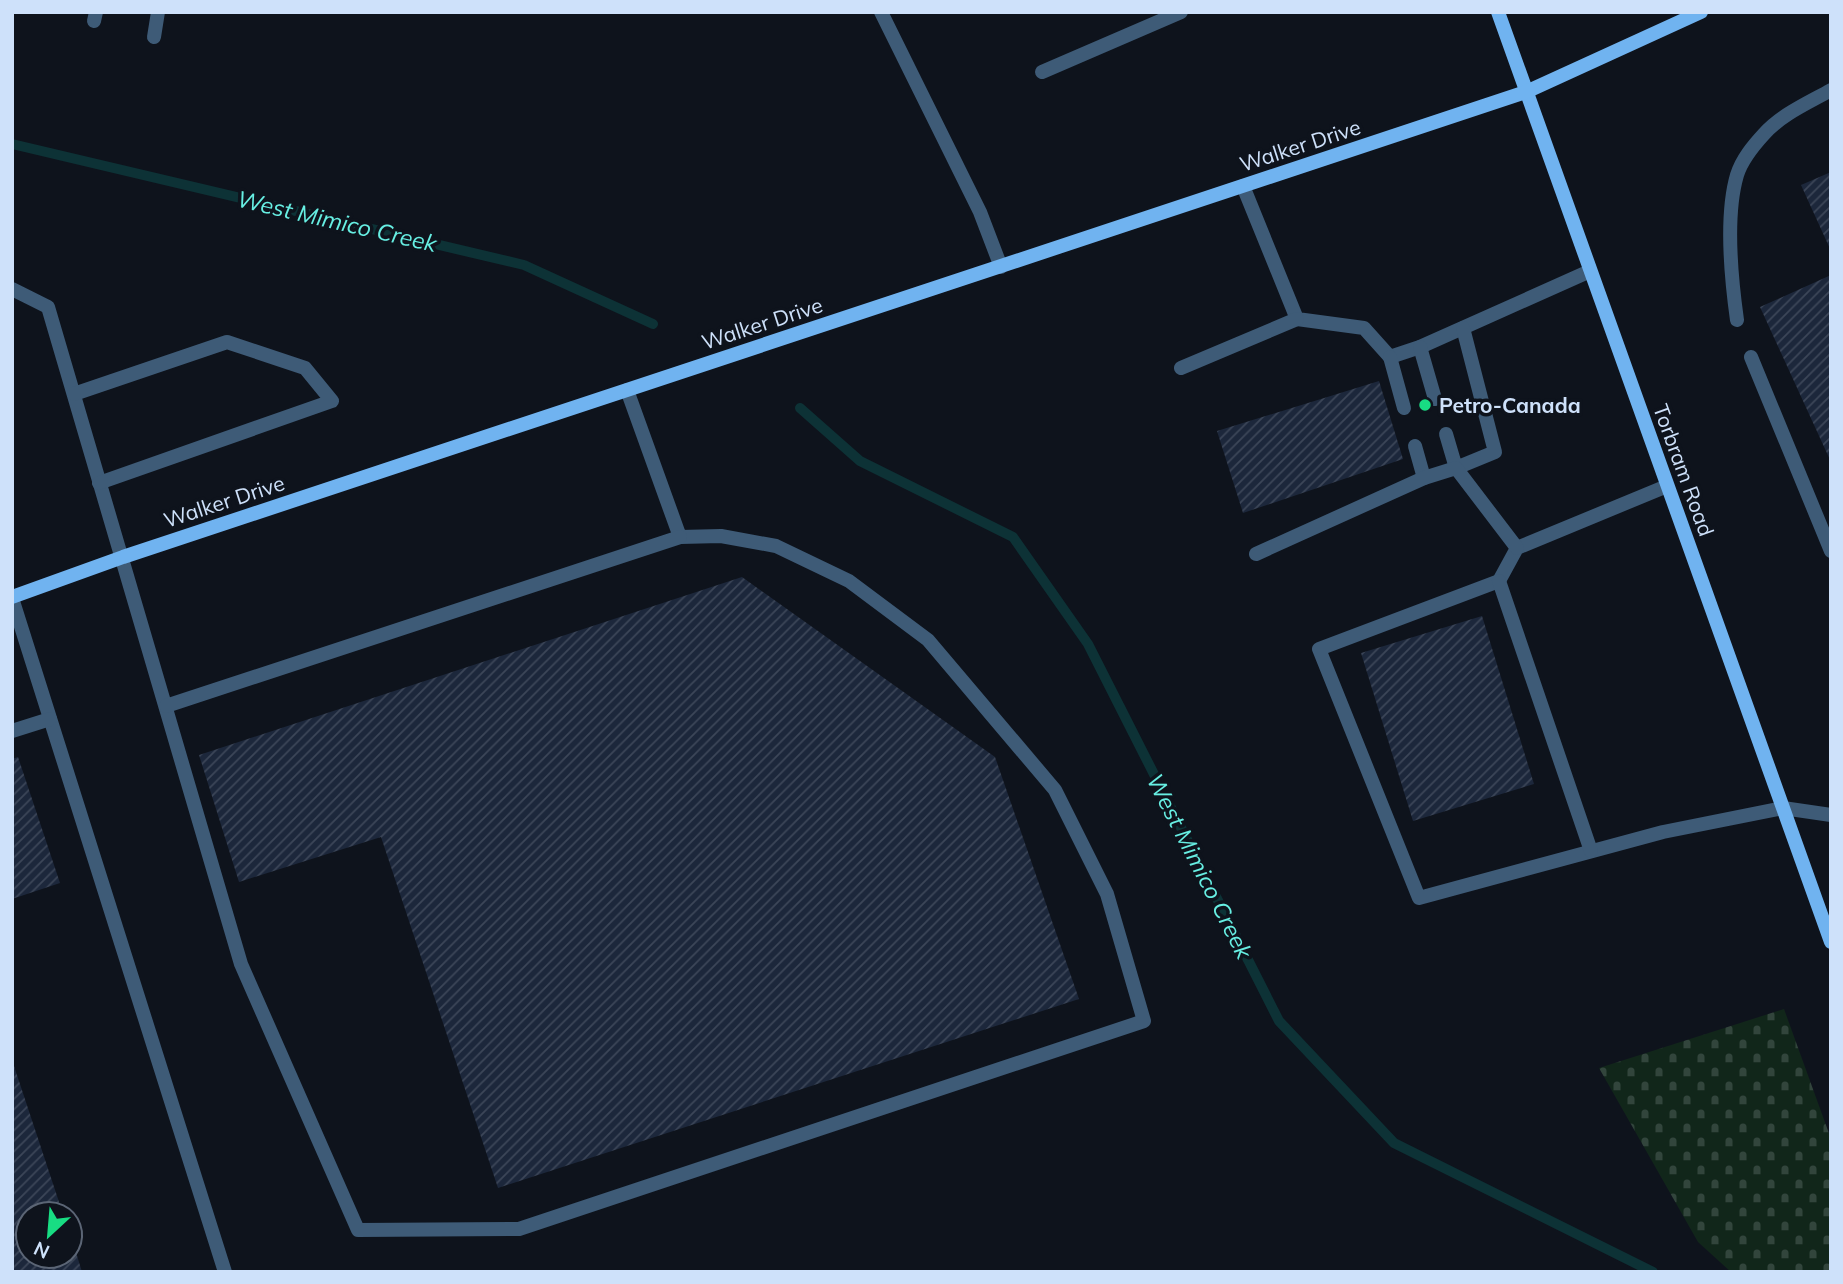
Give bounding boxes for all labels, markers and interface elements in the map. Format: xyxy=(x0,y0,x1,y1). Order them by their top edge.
street label: Walker Drive xyxy=(1236,113,1364,177)
water label: West Mimico Creek xyxy=(234,184,441,258)
street label: Walker Drive xyxy=(698,291,826,355)
place label: Petro-Canada xyxy=(1439,392,1581,418)
marker: Petro-Canada xyxy=(1417,397,1433,413)
street label: Torbram Road xyxy=(1648,400,1720,540)
street label: Walker Drive xyxy=(160,469,288,533)
water label: West Mimico Creek xyxy=(1141,769,1260,965)
north arrow xyxy=(14,1200,84,1270)
text: N xyxy=(30,1236,53,1264)

